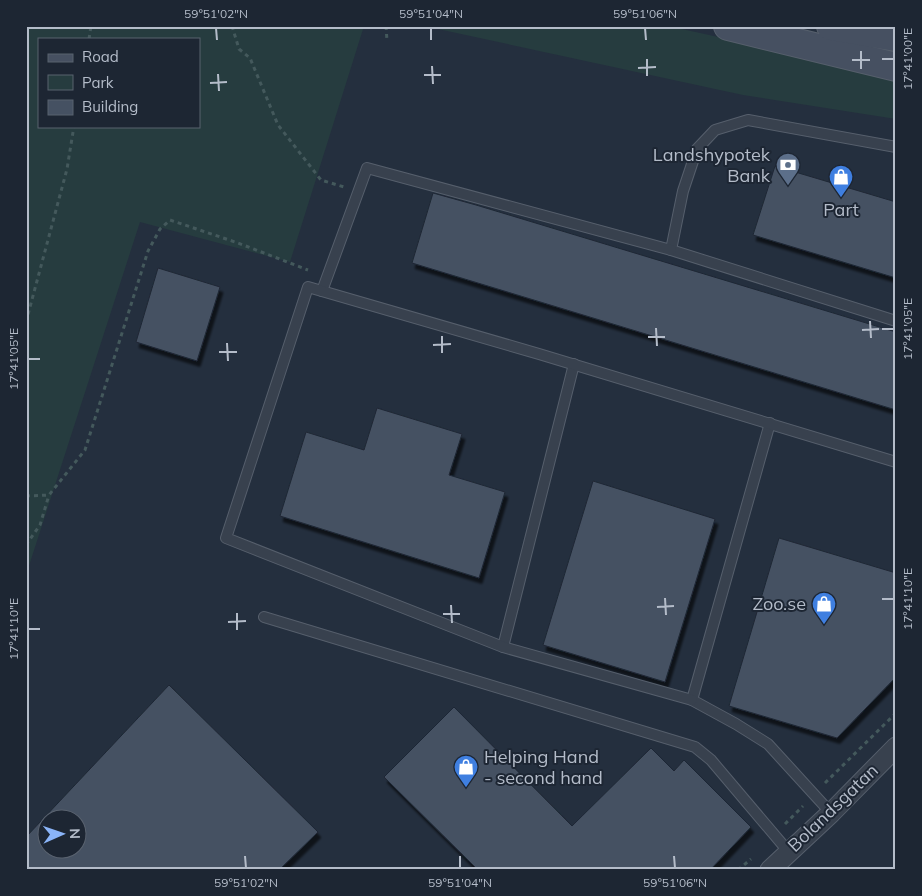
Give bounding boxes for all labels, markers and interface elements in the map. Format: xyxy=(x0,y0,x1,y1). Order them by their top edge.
text: 59°51'02"N xyxy=(184,6,248,21)
text: 59°51'04"N xyxy=(399,6,463,21)
text: 59°51'06"N xyxy=(613,6,677,21)
text: 17°41'00"E xyxy=(900,28,915,90)
legend xyxy=(38,38,200,128)
text: Road xyxy=(82,47,119,66)
text: Park xyxy=(82,73,114,92)
text: Building xyxy=(82,97,138,116)
place label: Landshypotek Bank xyxy=(653,143,771,187)
bank icon: Landshypotek Bank xyxy=(775,152,801,186)
shop icon: Part xyxy=(828,164,854,198)
place label: Part xyxy=(823,198,859,221)
text: 17°41'05"E xyxy=(900,298,915,360)
text: 17°41'05"E xyxy=(6,328,21,390)
text: 17°41'10"E xyxy=(900,568,915,630)
shop icon: Zoo.se xyxy=(811,591,837,625)
place label: Zoo.se xyxy=(752,592,806,615)
text: 17°41'10"E xyxy=(6,598,21,660)
place label: Helping Hand - second hand xyxy=(484,745,603,789)
shop icon: Helping Hand - second hand xyxy=(453,754,479,788)
street label: Bolandsgatan xyxy=(783,759,883,857)
north arrow xyxy=(38,808,88,858)
text: N xyxy=(66,828,84,839)
text: 59°51'02"N xyxy=(214,875,278,890)
text: 59°51'04"N xyxy=(428,875,492,890)
text: 59°51'06"N xyxy=(643,875,707,890)

